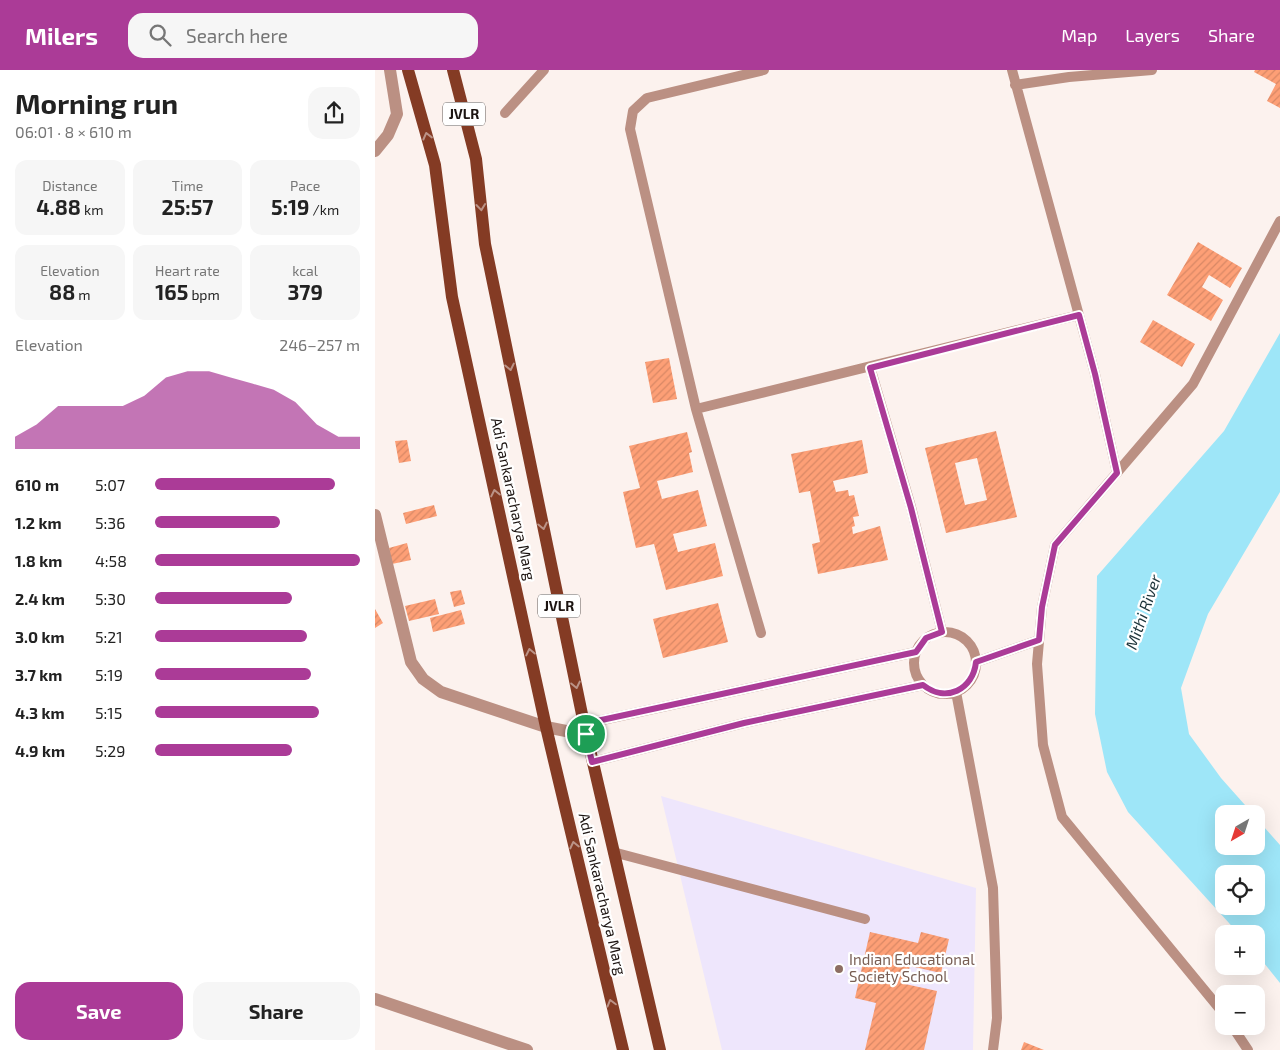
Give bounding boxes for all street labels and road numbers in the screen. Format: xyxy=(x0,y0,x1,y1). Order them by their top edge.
road number: JVLR xyxy=(443,103,485,126)
street label: Adi Sankaracharya Marg xyxy=(488,416,540,582)
road number: JVLR xyxy=(538,594,580,618)
street label: Adi Sankaracharya Marg xyxy=(576,811,631,977)

